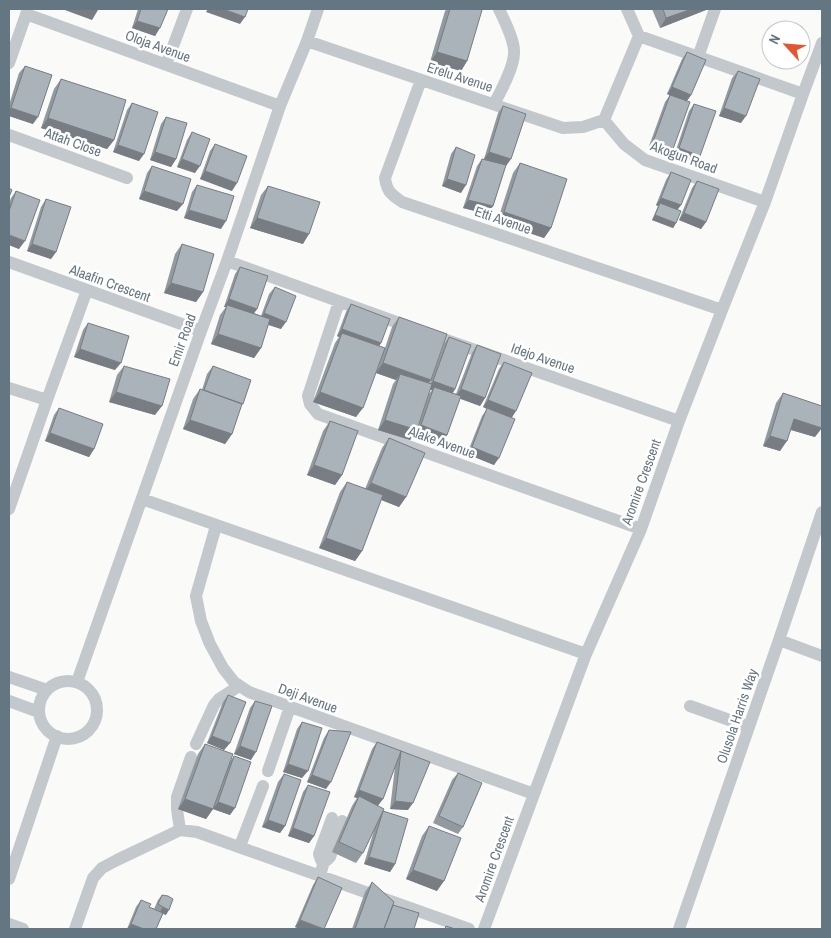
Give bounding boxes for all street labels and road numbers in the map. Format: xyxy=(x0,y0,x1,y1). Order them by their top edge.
street label: Oloja Avenue xyxy=(123,26,193,66)
street label: Erelu Avenue xyxy=(425,58,495,96)
street label: Attah Close xyxy=(41,123,104,161)
street label: Akogun Road xyxy=(647,136,720,177)
street label: Etti Avenue xyxy=(472,202,534,238)
street label: Alaafin Crescent xyxy=(66,260,153,306)
street label: Emir Road xyxy=(164,311,200,369)
street label: Idejo Avenue xyxy=(509,339,577,377)
street label: Alake Avenue xyxy=(405,421,478,462)
street label: Aromire Crescent xyxy=(617,437,665,528)
street label: Olusola Harris Way xyxy=(712,666,762,766)
street label: Deji Avenue xyxy=(276,679,340,717)
street label: Aromire Crescent xyxy=(470,814,518,905)

